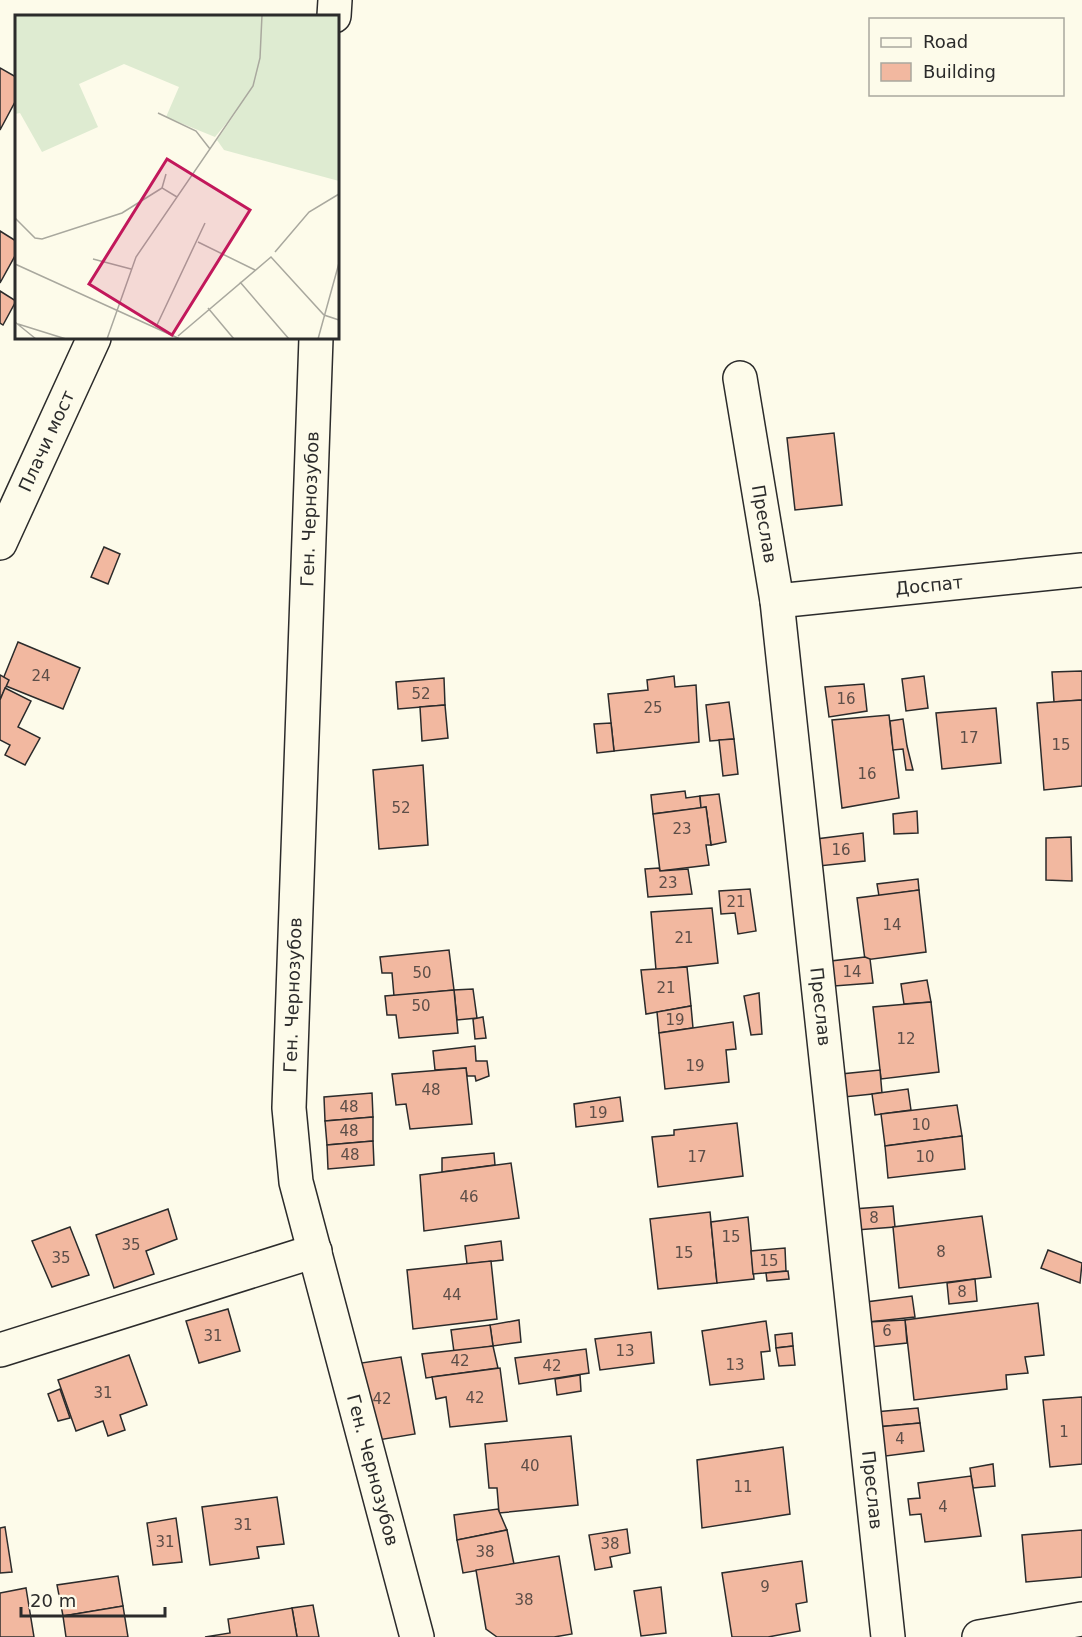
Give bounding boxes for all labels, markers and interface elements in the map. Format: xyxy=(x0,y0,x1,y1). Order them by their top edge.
inset map xyxy=(15,15,339,339)
legend xyxy=(869,18,1064,96)
text: Road xyxy=(923,31,968,52)
text: Building xyxy=(923,61,996,82)
street label: Плачи мост xyxy=(14,387,79,495)
street label: Ген. Чернозубов xyxy=(296,431,323,587)
street label: Преслав xyxy=(748,483,782,565)
street label: Доспат xyxy=(894,571,964,599)
house number: 24 xyxy=(31,667,51,685)
house number: 52 xyxy=(411,685,431,703)
house number: 16 xyxy=(836,690,856,708)
house number: 25 xyxy=(643,699,663,717)
house number: 17 xyxy=(959,729,979,747)
house number: 15 xyxy=(1051,736,1071,754)
house number: 16 xyxy=(857,765,877,783)
house number: 52 xyxy=(391,799,411,817)
house number: 23 xyxy=(672,820,692,838)
house number: 16 xyxy=(831,841,851,859)
house number: 23 xyxy=(658,874,678,892)
house number: 21 xyxy=(726,893,746,911)
house number: 14 xyxy=(882,916,902,934)
street label: Ген. Чернозубов xyxy=(279,917,306,1073)
house number: 21 xyxy=(674,929,694,947)
house number: 14 xyxy=(842,963,862,981)
house number: 50 xyxy=(412,964,432,982)
street label: Преслав xyxy=(806,966,836,1047)
house number: 21 xyxy=(656,979,676,997)
house number: 50 xyxy=(411,997,431,1015)
house number: 19 xyxy=(665,1011,685,1029)
house number: 12 xyxy=(896,1030,916,1048)
house number: 19 xyxy=(685,1057,705,1075)
house number: 48 xyxy=(421,1081,441,1099)
house number: 48 xyxy=(339,1098,359,1116)
house number: 19 xyxy=(588,1104,608,1122)
house number: 10 xyxy=(911,1116,931,1134)
house number: 48 xyxy=(339,1122,359,1140)
house number: 48 xyxy=(340,1146,360,1164)
house number: 17 xyxy=(687,1148,707,1166)
house number: 10 xyxy=(915,1148,935,1166)
house number: 46 xyxy=(459,1188,479,1206)
house number: 8 xyxy=(869,1209,879,1227)
house number: 15 xyxy=(721,1228,741,1246)
house number: 35 xyxy=(121,1236,141,1254)
house number: 8 xyxy=(936,1243,946,1261)
house number: 15 xyxy=(674,1244,694,1262)
house number: 35 xyxy=(51,1249,71,1267)
house number: 15 xyxy=(759,1252,779,1270)
house number: 8 xyxy=(957,1283,967,1301)
house number: 44 xyxy=(442,1286,462,1304)
house number: 6 xyxy=(882,1322,892,1340)
house number: 31 xyxy=(203,1327,223,1345)
house number: 13 xyxy=(615,1342,635,1360)
house number: 42 xyxy=(450,1352,470,1370)
house number: 13 xyxy=(725,1356,745,1374)
house number: 42 xyxy=(542,1357,562,1375)
house number: 31 xyxy=(93,1384,113,1402)
house number: 42 xyxy=(465,1389,485,1407)
house number: 42 xyxy=(372,1390,392,1408)
street label: Ген. Чернозубов xyxy=(343,1392,403,1548)
house number: 1 xyxy=(1059,1423,1069,1441)
house number: 4 xyxy=(895,1430,905,1448)
street label: Преслав xyxy=(858,1449,887,1530)
house number: 40 xyxy=(520,1457,540,1475)
house number: 11 xyxy=(733,1478,753,1496)
house number: 4 xyxy=(938,1498,948,1516)
house number: 31 xyxy=(233,1516,253,1534)
house number: 31 xyxy=(155,1533,175,1551)
house number: 38 xyxy=(600,1535,620,1553)
house number: 38 xyxy=(475,1543,495,1561)
house number: 9 xyxy=(760,1578,770,1596)
scale bar xyxy=(21,1580,165,1618)
text: 20 m xyxy=(30,1590,76,1611)
house number: 38 xyxy=(514,1591,534,1609)

